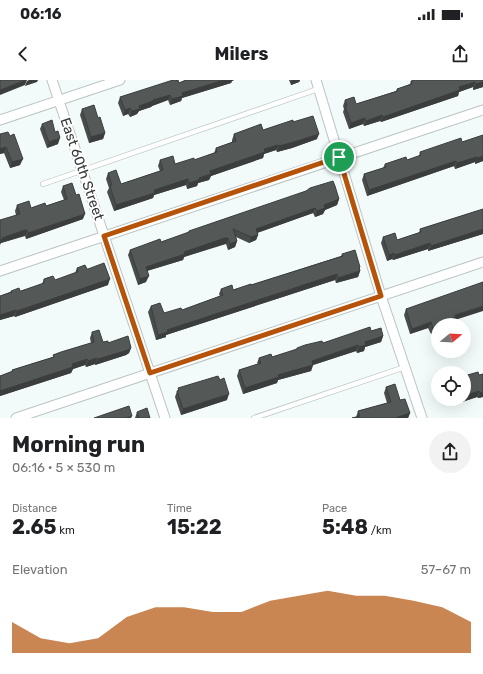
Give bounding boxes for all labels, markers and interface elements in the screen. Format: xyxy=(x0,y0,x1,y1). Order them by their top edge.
text: 06:16 xyxy=(20,5,62,23)
icon: back xyxy=(12,43,34,65)
text: Milers xyxy=(214,43,269,65)
icon: share xyxy=(449,43,471,65)
street label: East 60th Street xyxy=(56,115,108,223)
pin xyxy=(322,140,356,174)
icon: arrive xyxy=(328,146,350,168)
north arrow xyxy=(431,318,471,358)
map controls xyxy=(431,318,471,406)
button: locate xyxy=(431,366,471,406)
text: Morning run xyxy=(12,431,145,458)
button: share xyxy=(429,431,471,473)
text: 06:16 · 5 × 530 m xyxy=(12,460,115,475)
text: Distance xyxy=(12,502,57,515)
text: Time xyxy=(167,502,192,515)
text: Pace xyxy=(322,502,347,515)
text: 2.65 xyxy=(12,515,57,539)
text: 15:22 xyxy=(167,515,222,539)
text: 5:48 xyxy=(322,515,368,539)
text: km xyxy=(57,524,75,537)
text: /km xyxy=(368,524,391,537)
text: Elevation xyxy=(12,562,68,577)
text: 57–67 m xyxy=(421,562,471,577)

